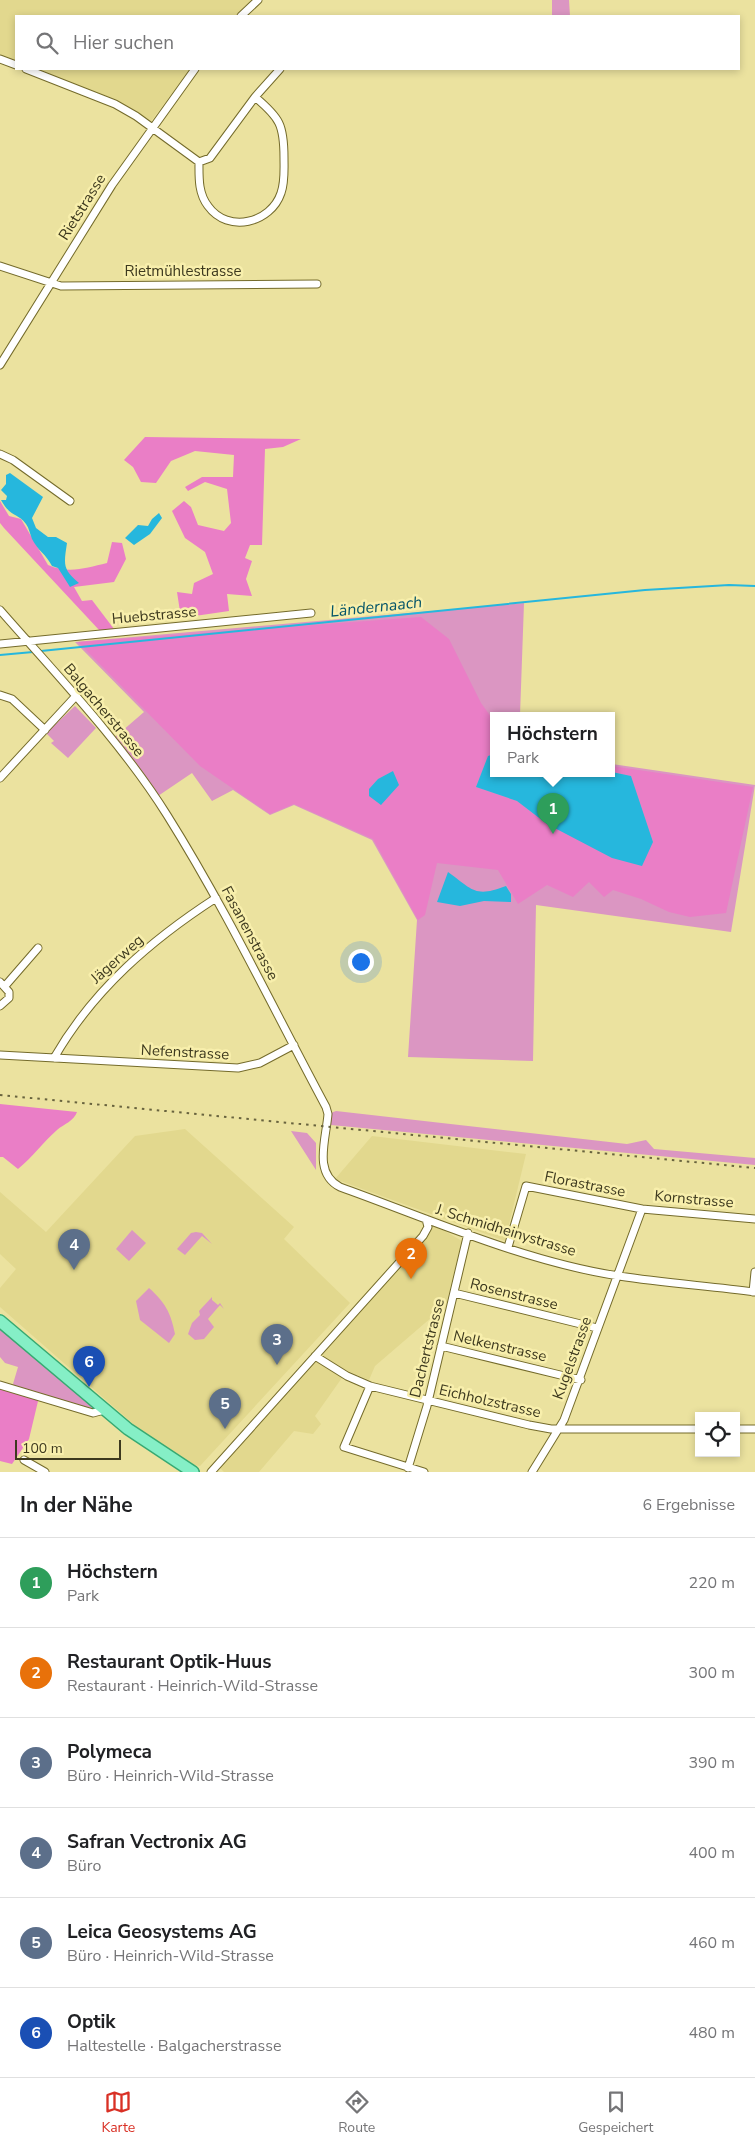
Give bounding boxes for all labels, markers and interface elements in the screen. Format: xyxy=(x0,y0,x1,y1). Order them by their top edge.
search box xyxy=(15,15,740,70)
icon: search xyxy=(33,29,61,57)
text: Hier suchen xyxy=(73,30,174,56)
street label: Rietstrasse xyxy=(54,170,110,244)
street label: Rietmühlestrasse xyxy=(125,261,241,281)
water label: Ländernaach xyxy=(329,591,423,623)
street label: Huebstrasse xyxy=(111,601,197,629)
street label: Balgacherstrasse xyxy=(59,659,149,761)
popup xyxy=(490,712,615,777)
text: Höchstern xyxy=(507,721,598,747)
text: Park xyxy=(507,747,539,769)
pin: 1 xyxy=(537,793,569,834)
street label: Fasanenstrasse xyxy=(217,882,283,984)
street label: Jägerweg xyxy=(86,930,148,989)
your location xyxy=(348,949,374,975)
street label: Nefenstrasse xyxy=(140,1040,230,1064)
street label: Florastrasse xyxy=(543,1166,627,1202)
street label: Kornstrasse xyxy=(654,1186,734,1212)
street label: J. Schmidheinystrasse xyxy=(432,1199,579,1261)
pin: 4 xyxy=(58,1229,90,1270)
pin: 2 xyxy=(395,1238,427,1279)
street label: Rosenstrasse xyxy=(468,1273,560,1315)
street label: Dachertstrasse xyxy=(405,1296,449,1400)
street label: Kugelstrasse xyxy=(548,1314,596,1402)
pin: 3 xyxy=(261,1324,293,1365)
street label: Nelkenstrasse xyxy=(451,1326,549,1366)
pin: 6 xyxy=(73,1346,105,1387)
street label: Eichholzstrasse xyxy=(437,1380,543,1422)
pin: 5 xyxy=(209,1388,241,1429)
map controls xyxy=(695,1412,740,1457)
button: locate xyxy=(695,1412,740,1457)
scale bar xyxy=(15,1437,121,1460)
text: 100 m xyxy=(22,1439,63,1458)
text: In der Nähe xyxy=(20,1491,133,1519)
text: 6 Ergebnisse xyxy=(642,1494,735,1516)
text: Höchstern xyxy=(67,1559,158,1585)
text: 1 xyxy=(31,1572,41,1594)
text: 220 m xyxy=(688,1572,735,1594)
text: Park xyxy=(67,1585,99,1607)
text: Restaurant Optik-Huus xyxy=(67,1649,271,1675)
text: 2 xyxy=(31,1662,41,1684)
text: 300 m xyxy=(688,1662,735,1684)
text: Restaurant · Heinrich-Wild-Strasse xyxy=(67,1675,318,1697)
text: Polymeca xyxy=(67,1739,152,1765)
text: 3 xyxy=(31,1752,41,1774)
text: 390 m xyxy=(688,1752,735,1774)
text: Büro · Heinrich-Wild-Strasse xyxy=(67,1765,274,1787)
text: Safran Vectronix AG xyxy=(67,1829,247,1855)
text: 4 xyxy=(31,1842,41,1864)
text: 400 m xyxy=(688,1842,735,1864)
text: Büro xyxy=(67,1855,101,1877)
text: Leica Geosystems AG xyxy=(67,1919,257,1945)
text: 5 xyxy=(31,1932,41,1954)
text: 460 m xyxy=(688,1932,735,1954)
text: Büro · Heinrich-Wild-Strasse xyxy=(67,1945,274,1967)
text: Optik xyxy=(67,2009,116,2035)
text: 6 xyxy=(31,2022,41,2044)
text: 480 m xyxy=(688,2022,735,2044)
text: Haltestelle · Balgacherstrasse xyxy=(67,2035,281,2057)
tab: Karte xyxy=(101,2088,135,2137)
tab: Route xyxy=(338,2088,375,2137)
tab: Gespeichert xyxy=(578,2088,654,2137)

